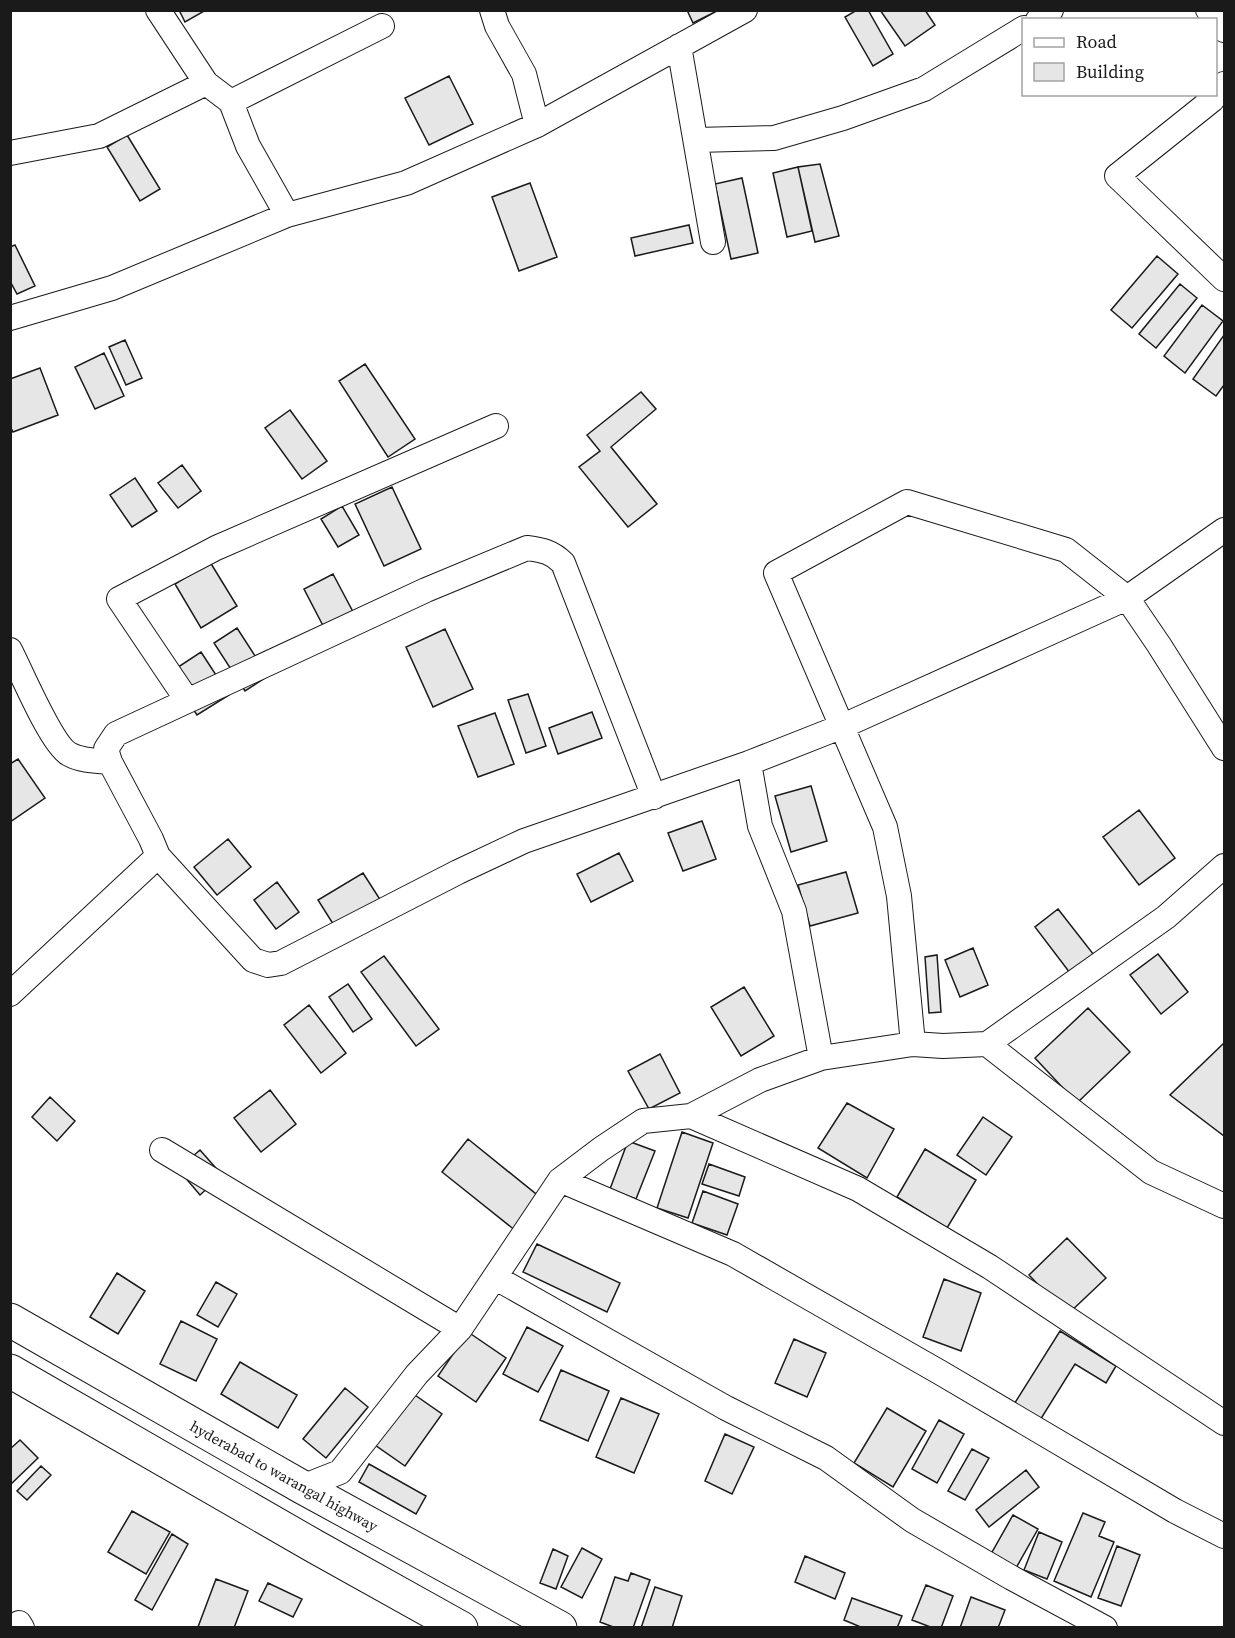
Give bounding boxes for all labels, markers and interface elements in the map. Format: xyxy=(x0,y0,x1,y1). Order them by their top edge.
legend xyxy=(1022,18,1217,96)
text: Road xyxy=(1076,29,1117,54)
text: Building xyxy=(1076,59,1144,84)
street label: hyderabad to warangal highway xyxy=(186,1416,382,1537)

